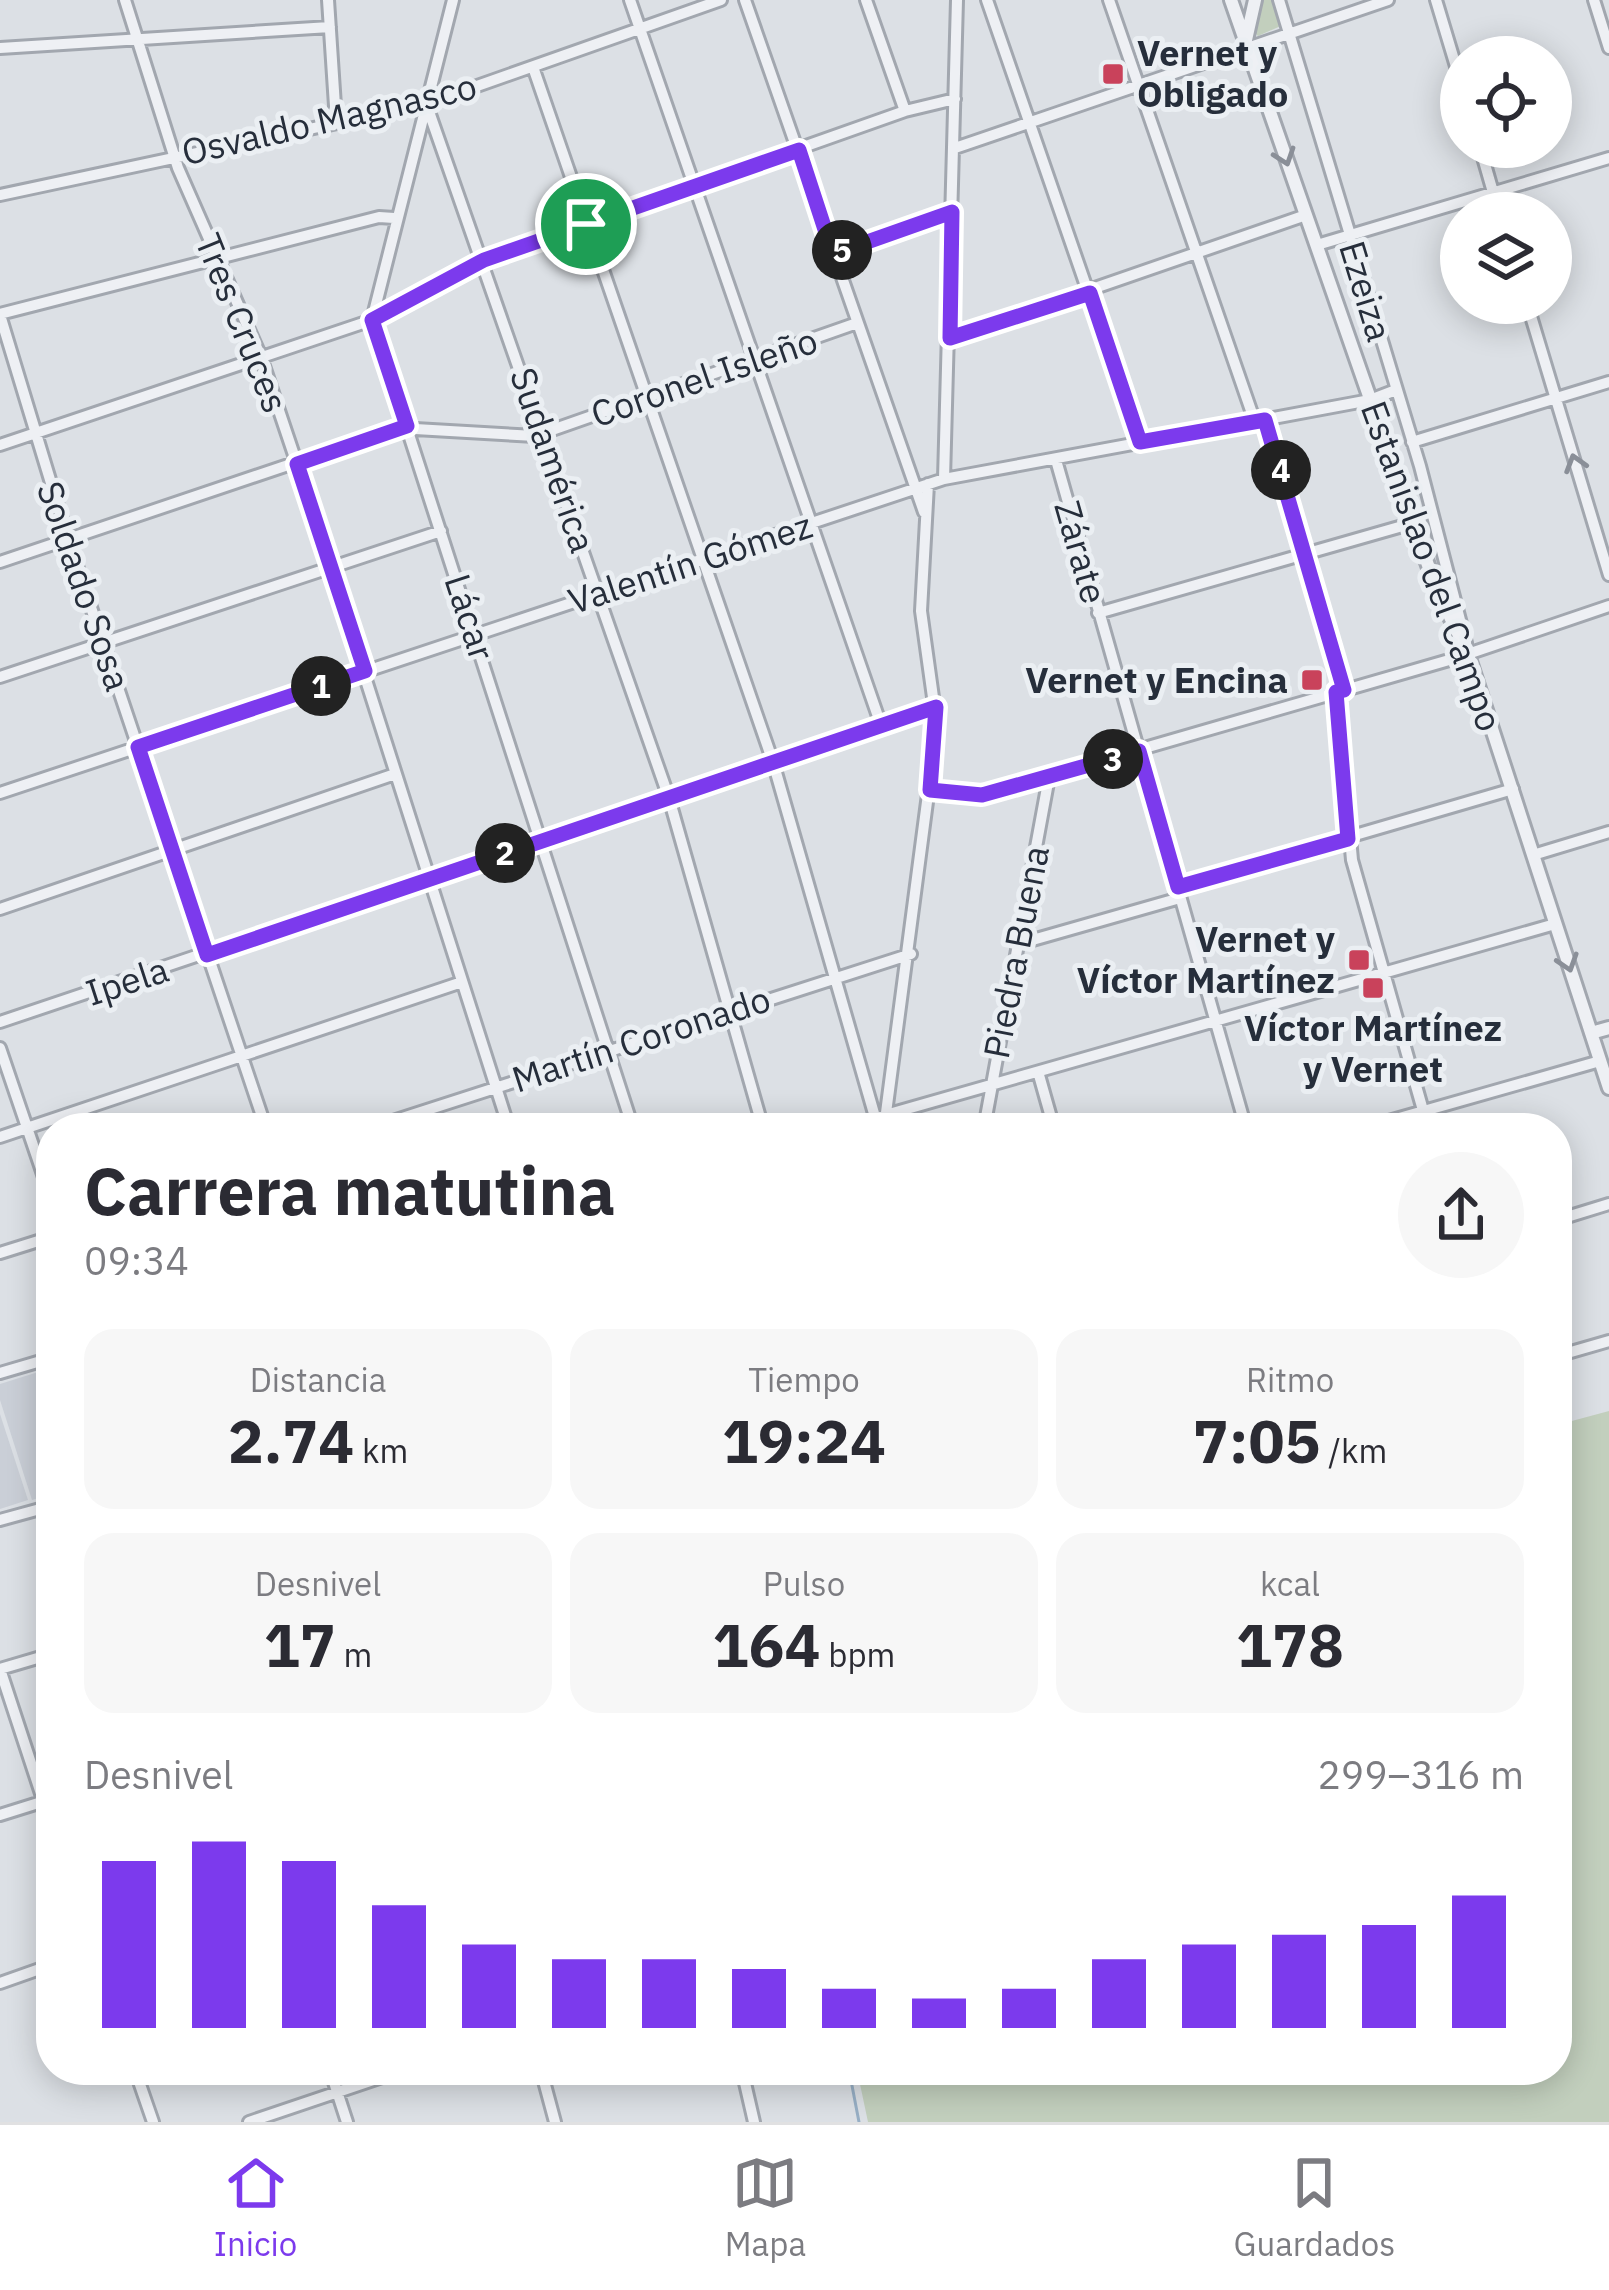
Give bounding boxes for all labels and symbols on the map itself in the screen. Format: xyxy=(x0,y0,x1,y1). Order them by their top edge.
place label: Vernet y Obligado xyxy=(1137,29,1288,117)
marker: Vernet y Obligado xyxy=(1100,61,1126,87)
street label: Osvaldo Magnasco xyxy=(177,62,481,175)
one-way arrow xyxy=(1271,146,1296,167)
pin xyxy=(535,173,637,275)
pin: 5 xyxy=(812,220,872,280)
street label: Tres Cruces xyxy=(185,226,300,419)
street label: Ezeiza xyxy=(1329,235,1404,347)
street label: Coronel Isleño xyxy=(584,316,823,437)
street label: Sudamérica xyxy=(500,361,607,558)
street label: Estanislao del Campo xyxy=(1351,394,1514,737)
pin: 4 xyxy=(1251,440,1311,500)
one-way arrow xyxy=(1564,453,1589,474)
street label: Soldado Sosa xyxy=(27,475,142,697)
street label: Zárate xyxy=(1044,495,1118,609)
street label: Valentín Gómez xyxy=(562,501,818,624)
street label: Lácar xyxy=(435,568,506,666)
pin: 1 xyxy=(291,656,351,716)
place label: Vernet y Encina xyxy=(1025,656,1288,703)
marker: Vernet y Encina xyxy=(1299,667,1325,693)
pin: 3 xyxy=(1083,729,1143,789)
pin: 2 xyxy=(475,823,535,883)
street label: Piedra Buena xyxy=(972,842,1059,1062)
place label: Vernet y Víctor Martínez xyxy=(1077,915,1336,1003)
street label: Ipela xyxy=(80,945,174,1016)
marker: Vernet y Víctor Martínez xyxy=(1346,947,1372,973)
one-way arrow xyxy=(1553,952,1578,973)
street label: Martín Coronado xyxy=(506,975,776,1102)
marker: Víctor Martínez y Vernet xyxy=(1360,975,1386,1001)
place label: Víctor Martínez y Vernet xyxy=(1244,1004,1502,1092)

